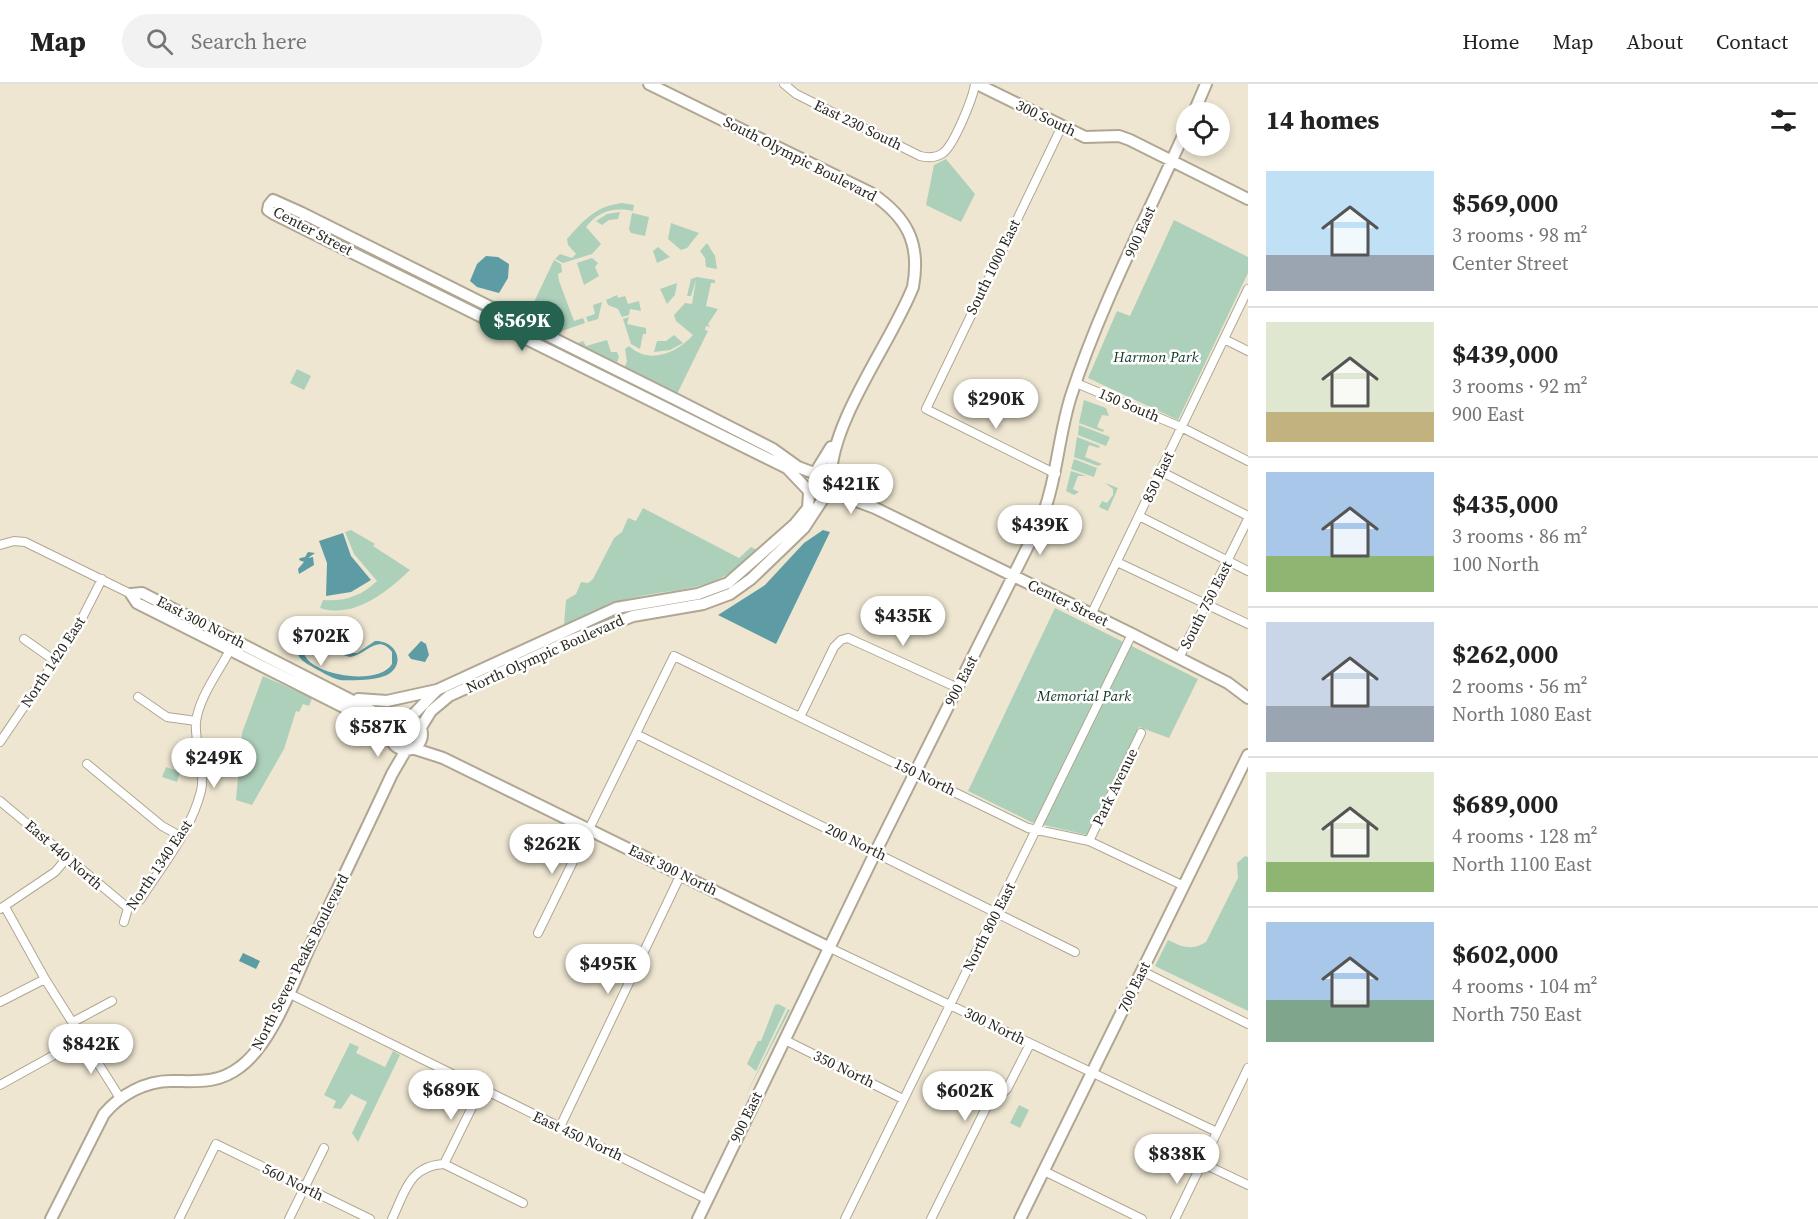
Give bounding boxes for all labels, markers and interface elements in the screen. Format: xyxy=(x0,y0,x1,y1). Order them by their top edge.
search box xyxy=(122,14,542,68)
text: Map xyxy=(30,22,86,60)
icon: search xyxy=(143,25,176,58)
text: Search here xyxy=(191,26,307,56)
text: Home xyxy=(1462,27,1520,56)
text: Map xyxy=(1553,27,1594,56)
text: About xyxy=(1627,27,1683,56)
text: Contact xyxy=(1716,27,1788,56)
street label: East 230 South xyxy=(810,94,906,155)
street label: 300 South xyxy=(1013,94,1080,141)
map controls xyxy=(1176,102,1230,156)
button: locate xyxy=(1176,102,1230,156)
text: 14 homes xyxy=(1266,102,1379,138)
icon: filters xyxy=(1767,104,1800,137)
street label: South Olympic Boulevard xyxy=(720,111,881,207)
text: $569,000 xyxy=(1452,185,1558,221)
icon: home xyxy=(1314,195,1386,267)
street label: Center Street xyxy=(270,201,357,260)
street label: 900 East xyxy=(1119,203,1160,261)
street label: South 1000 East xyxy=(960,216,1025,318)
text: 3 rooms · 98 m² xyxy=(1452,221,1588,249)
text: Center Street xyxy=(1452,249,1568,277)
pin: $569K xyxy=(480,301,564,352)
text: $569K xyxy=(493,306,551,334)
text: $439,000 xyxy=(1452,336,1558,372)
park label: Harmon Park xyxy=(1112,346,1200,367)
icon: home xyxy=(1314,346,1386,418)
text: 3 rooms · 92 m² xyxy=(1452,372,1588,400)
pin: $290K xyxy=(954,379,1038,430)
street label: 150 South xyxy=(1095,382,1163,427)
text: $290K xyxy=(967,384,1025,412)
text: 900 East xyxy=(1452,400,1524,428)
street label: 850 East xyxy=(1137,448,1179,506)
pin: $421K xyxy=(809,464,893,515)
text: $421K xyxy=(822,469,880,497)
text: $435,000 xyxy=(1452,486,1558,522)
icon: home xyxy=(1314,496,1386,568)
pin: $439K xyxy=(998,505,1082,556)
text: $439K xyxy=(1011,510,1069,538)
text: 3 rooms · 86 m² xyxy=(1452,522,1588,550)
text: 100 North xyxy=(1452,550,1539,578)
street label: South 750 East xyxy=(1174,557,1237,652)
street label: Center Street xyxy=(1024,574,1112,631)
street label: East 300 North xyxy=(153,590,249,653)
pin: $435K xyxy=(861,596,945,647)
text: $435K xyxy=(874,601,932,629)
street label: North Olympic Boulevard xyxy=(462,609,628,698)
street label: North 1420 East xyxy=(15,612,90,711)
pin: $702K xyxy=(279,616,363,667)
text: $702K xyxy=(292,621,350,649)
text: $262,000 xyxy=(1452,636,1558,672)
icon: home xyxy=(1314,646,1386,718)
street label: 900 East xyxy=(939,652,982,710)
text: 2 rooms · 56 m² xyxy=(1452,672,1588,700)
park label: Memorial Park xyxy=(1036,685,1132,706)
text: North 1080 East xyxy=(1452,700,1592,728)
pin: $587K xyxy=(336,707,420,758)
text: $587K xyxy=(349,712,407,740)
pin: $249K xyxy=(172,738,256,789)
text: $249K xyxy=(185,743,243,771)
street label: Park Avenue xyxy=(1087,744,1142,829)
street label: 150 North xyxy=(891,753,959,800)
text: $689,000 xyxy=(1452,786,1558,822)
icon: home xyxy=(1314,796,1386,868)
street label: East 440 North xyxy=(21,815,108,894)
street label: North 1340 East xyxy=(121,815,197,914)
street label: 200 North xyxy=(822,818,890,865)
text: 4 rooms · 128 m² xyxy=(1452,822,1598,850)
pin: $262K xyxy=(510,824,594,875)
text: $262K xyxy=(523,829,581,857)
street label: East 300 North xyxy=(625,839,721,900)
text: North 1100 East xyxy=(1452,850,1592,878)
street label: North Seven Peaks Boulevard xyxy=(246,870,353,1054)
street label: North 800 East xyxy=(957,879,1020,975)
text: $602,000 xyxy=(1452,936,1558,972)
pin: $495K xyxy=(566,944,650,995)
icon: home xyxy=(1314,946,1386,1018)
text: $495K xyxy=(579,949,637,977)
street label: 700 East xyxy=(1112,958,1155,1016)
text: 4 rooms · 104 m² xyxy=(1452,972,1598,1000)
text: North 750 East xyxy=(1452,1000,1582,1028)
street label: 300 North xyxy=(961,1002,1029,1049)
pin: $842K xyxy=(49,1024,133,1075)
text: $842K xyxy=(62,1029,120,1057)
street label: 350 North xyxy=(810,1045,878,1092)
pin: $689K xyxy=(409,1070,493,1121)
pin: $602K xyxy=(923,1071,1007,1122)
text: $689K xyxy=(422,1075,480,1103)
text: $602K xyxy=(936,1076,994,1104)
street label: 900 East xyxy=(724,1088,767,1146)
street label: East 450 North xyxy=(530,1106,627,1166)
pin: $838K xyxy=(1135,1134,1219,1185)
text: $838K xyxy=(1148,1139,1206,1167)
street label: 560 North xyxy=(259,1158,327,1205)

